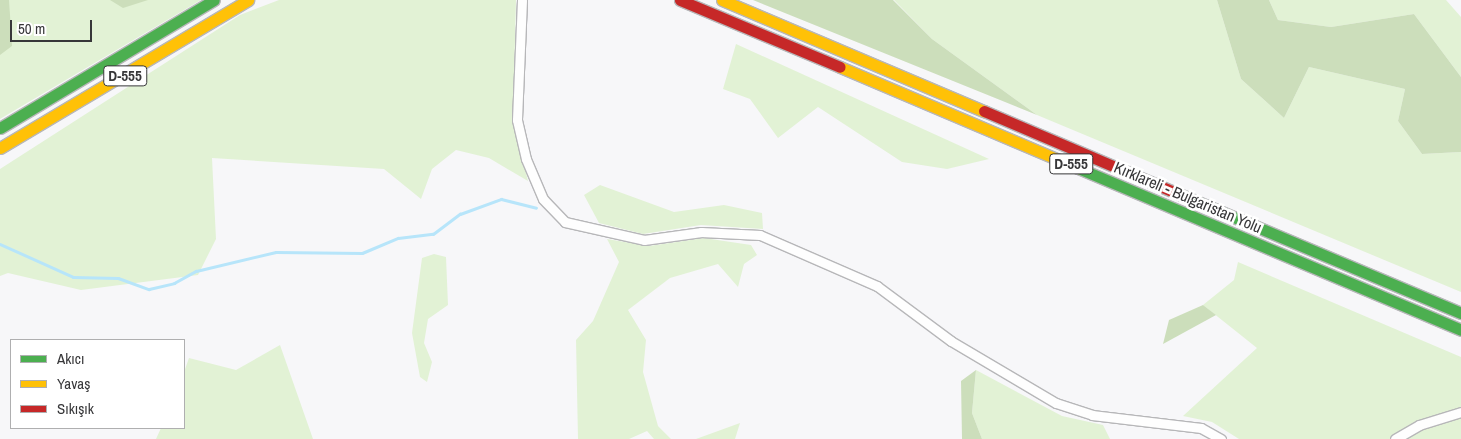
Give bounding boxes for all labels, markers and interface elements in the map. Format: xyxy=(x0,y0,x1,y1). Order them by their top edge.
scale bar xyxy=(12,10,95,42)
text: 50 m xyxy=(18,18,45,39)
road number: D-555 xyxy=(102,64,148,88)
road number: D-555 xyxy=(1048,152,1094,176)
street label: Kırklareli - Bulgaristan Yolu xyxy=(1111,157,1265,237)
legend xyxy=(10,339,185,429)
text: Akıcı xyxy=(57,348,84,369)
text: Yavaş xyxy=(57,373,90,394)
text: Sıkışık xyxy=(57,398,94,419)

